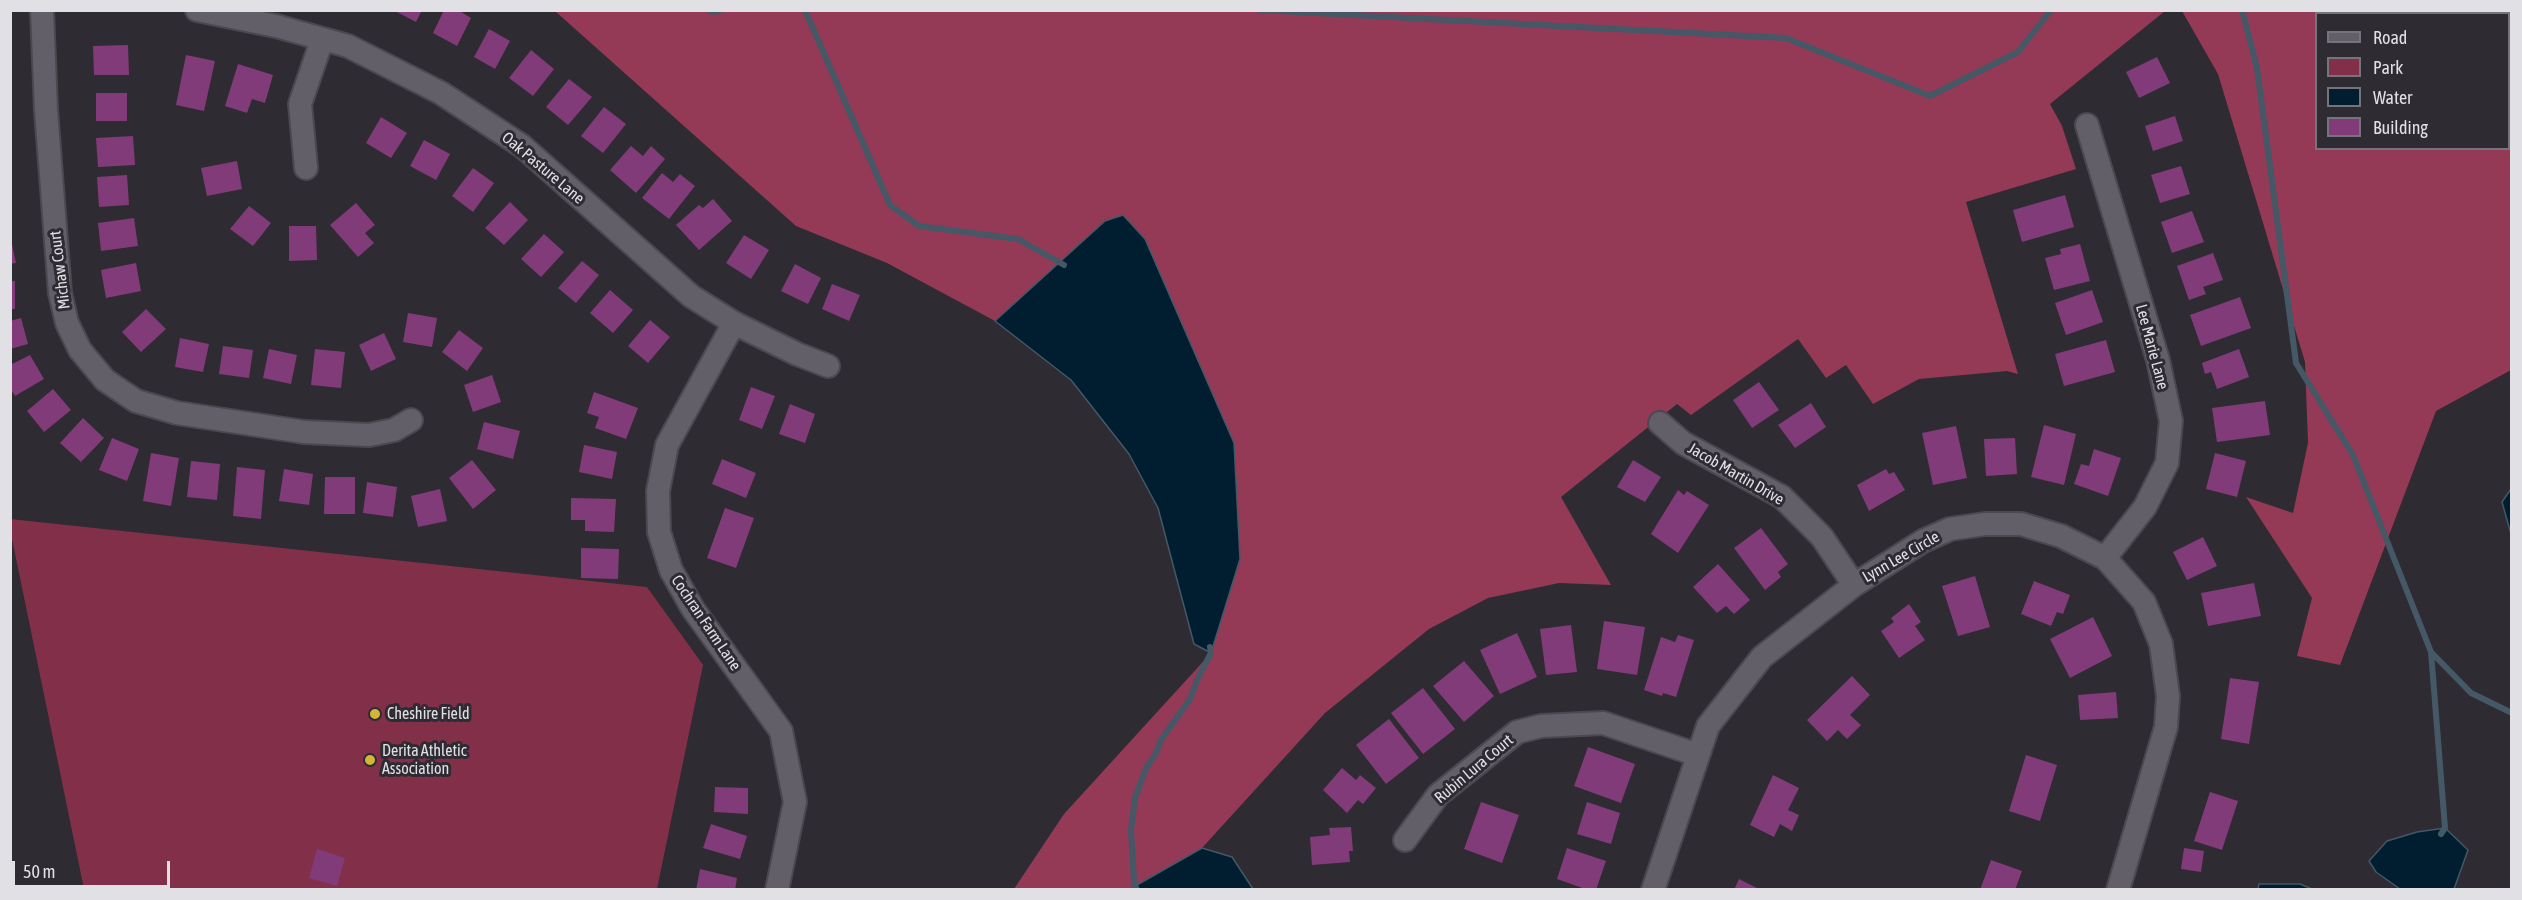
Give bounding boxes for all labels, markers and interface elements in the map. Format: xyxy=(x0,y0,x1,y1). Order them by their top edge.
legend xyxy=(2315,12,2510,150)
text: Road xyxy=(2373,27,2407,48)
text: Park xyxy=(2373,57,2403,78)
text: Water xyxy=(2373,87,2412,108)
text: Building xyxy=(2373,117,2428,138)
street label: Oak Pasture Lane xyxy=(498,128,588,208)
street label: Michaw Court xyxy=(46,230,74,310)
street label: Lee Marie Lane xyxy=(2131,302,2173,392)
street label: Jacob Martin Drive xyxy=(1685,439,1787,509)
street label: Lynn Lee Circle xyxy=(1859,527,1943,587)
street label: Cochran Farm Lane xyxy=(667,572,745,674)
place label: Cheshire Field xyxy=(387,704,470,724)
marker: Cheshire Field xyxy=(368,707,382,721)
street label: Rubin Lura Court xyxy=(1431,731,1517,807)
place label: Derita Athletic Association xyxy=(382,741,467,779)
marker: Derita Athletic Association xyxy=(363,753,377,767)
scale bar xyxy=(15,849,172,887)
text: 50 m xyxy=(23,861,55,882)

